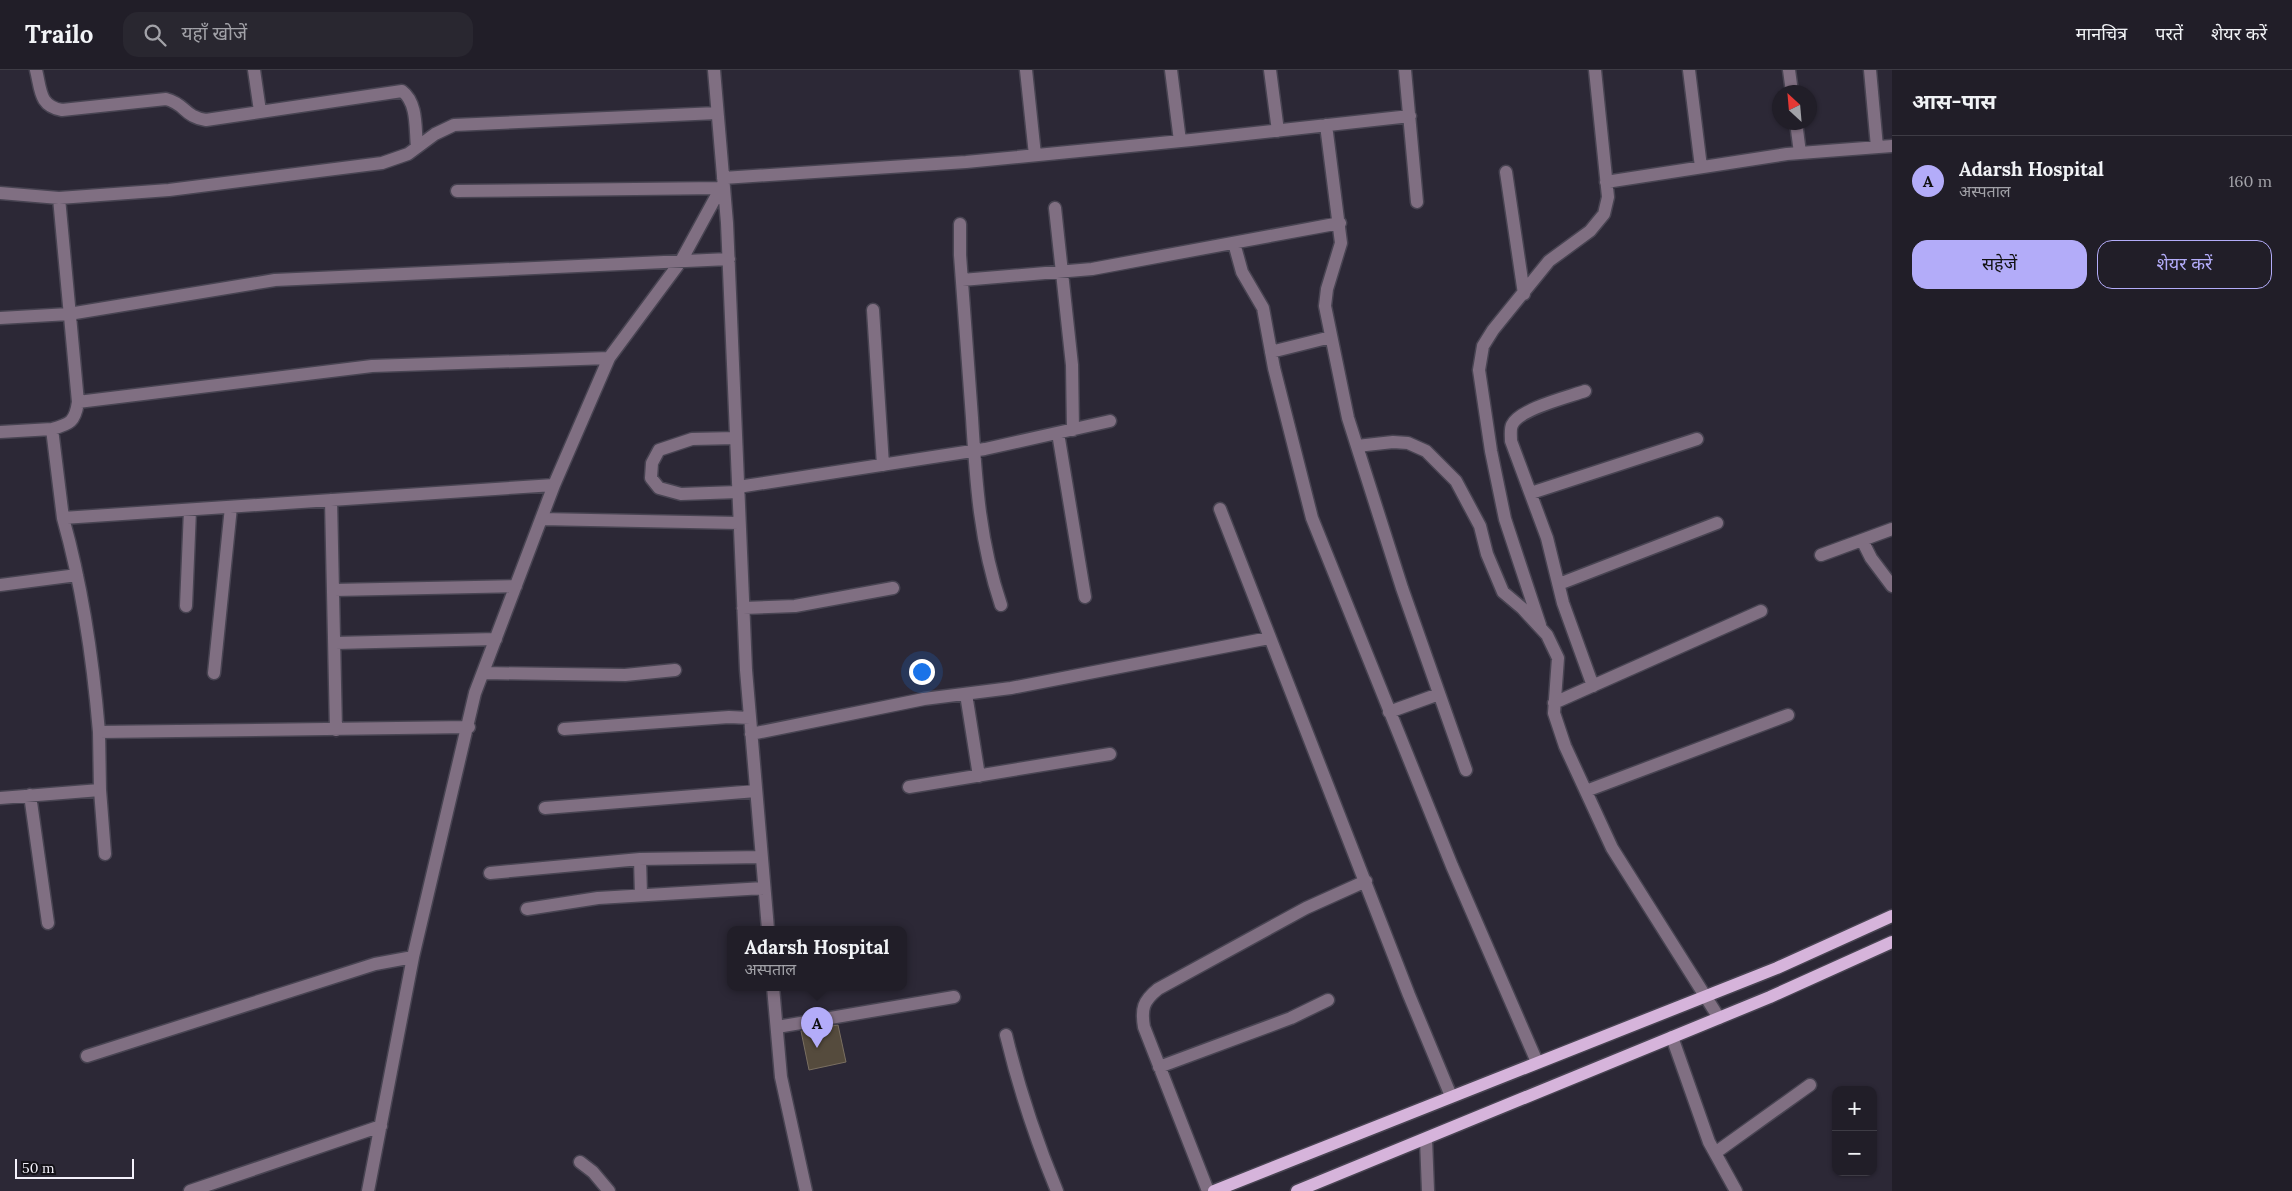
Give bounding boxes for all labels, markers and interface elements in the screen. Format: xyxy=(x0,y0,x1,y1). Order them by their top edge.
search box xyxy=(123,12,473,57)
text: Trailo xyxy=(25,19,93,50)
icon: search xyxy=(141,21,169,49)
text: यहाँ खोजें xyxy=(181,21,247,45)
text: मानचित्र xyxy=(2076,22,2127,45)
text: परतें xyxy=(2155,22,2183,45)
text: शेयर करें xyxy=(2211,22,2267,45)
north arrow xyxy=(1772,85,1817,130)
text: आस-पास xyxy=(1912,88,1996,115)
text: Adarsh Hospital xyxy=(1959,157,2104,181)
text: A xyxy=(1923,171,1933,191)
text: 160 m xyxy=(2228,171,2272,191)
text: अस्पताल xyxy=(1959,181,2011,201)
button: सहेजें xyxy=(1912,240,2087,289)
button: शेयर करें xyxy=(2097,240,2272,289)
your location xyxy=(909,659,935,685)
popup xyxy=(727,926,907,991)
text: Adarsh Hospital xyxy=(745,935,889,959)
text: अस्पताल xyxy=(745,959,796,979)
pin: A xyxy=(801,1007,833,1048)
map controls xyxy=(1832,1086,1877,1176)
button: + xyxy=(1832,1086,1877,1131)
button: − xyxy=(1832,1131,1877,1176)
scale bar xyxy=(15,1156,134,1179)
text: 50 m xyxy=(22,1159,55,1177)

